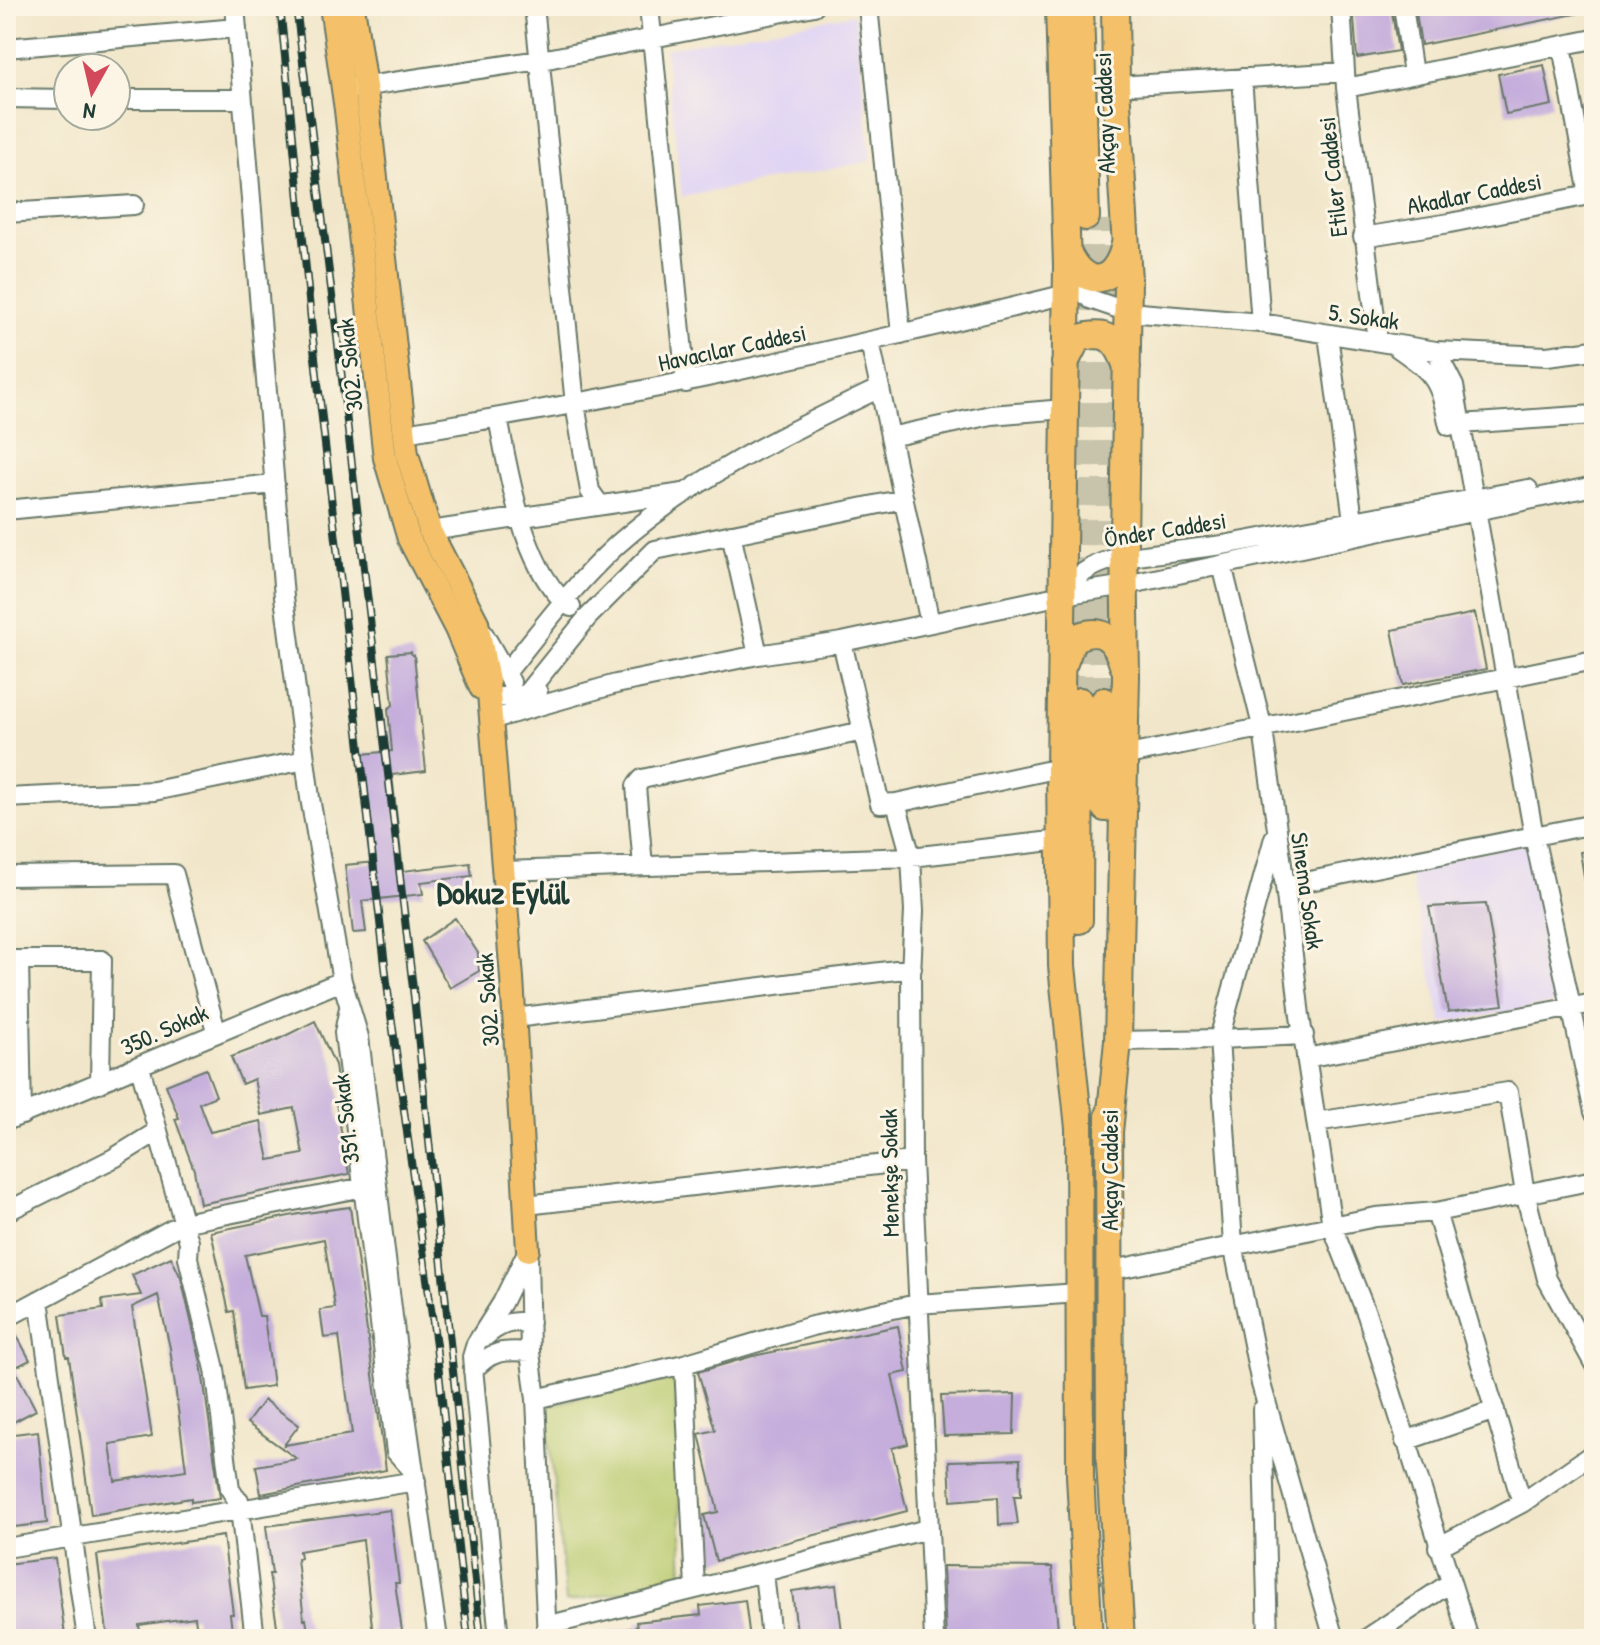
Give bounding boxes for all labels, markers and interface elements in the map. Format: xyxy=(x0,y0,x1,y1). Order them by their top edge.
north arrow xyxy=(52,52,132,132)
street label: Akçay Caddesi xyxy=(1086,52,1122,174)
text: N xyxy=(81,96,97,127)
street label: Etiler Caddesi xyxy=(1310,115,1354,239)
street label: Akadlar Caddesi xyxy=(1404,164,1544,222)
street label: 5. Sokak xyxy=(1327,295,1401,337)
street label: Havacılar Caddesi xyxy=(655,316,809,378)
street label: 302. Sokak xyxy=(328,317,370,413)
street label: Önder Caddesi xyxy=(1102,504,1228,554)
street label: Sinema Sokak xyxy=(1284,830,1332,952)
district label: Dokuz Eylül xyxy=(437,871,571,915)
street label: 302. Sokak xyxy=(468,952,506,1048)
street label: 350. Sokak xyxy=(115,996,213,1062)
street label: 351. Sokak xyxy=(324,1072,366,1166)
street label: Menekşe Sokak xyxy=(872,1108,906,1238)
street label: Akçay Caddesi xyxy=(1093,1109,1125,1231)

